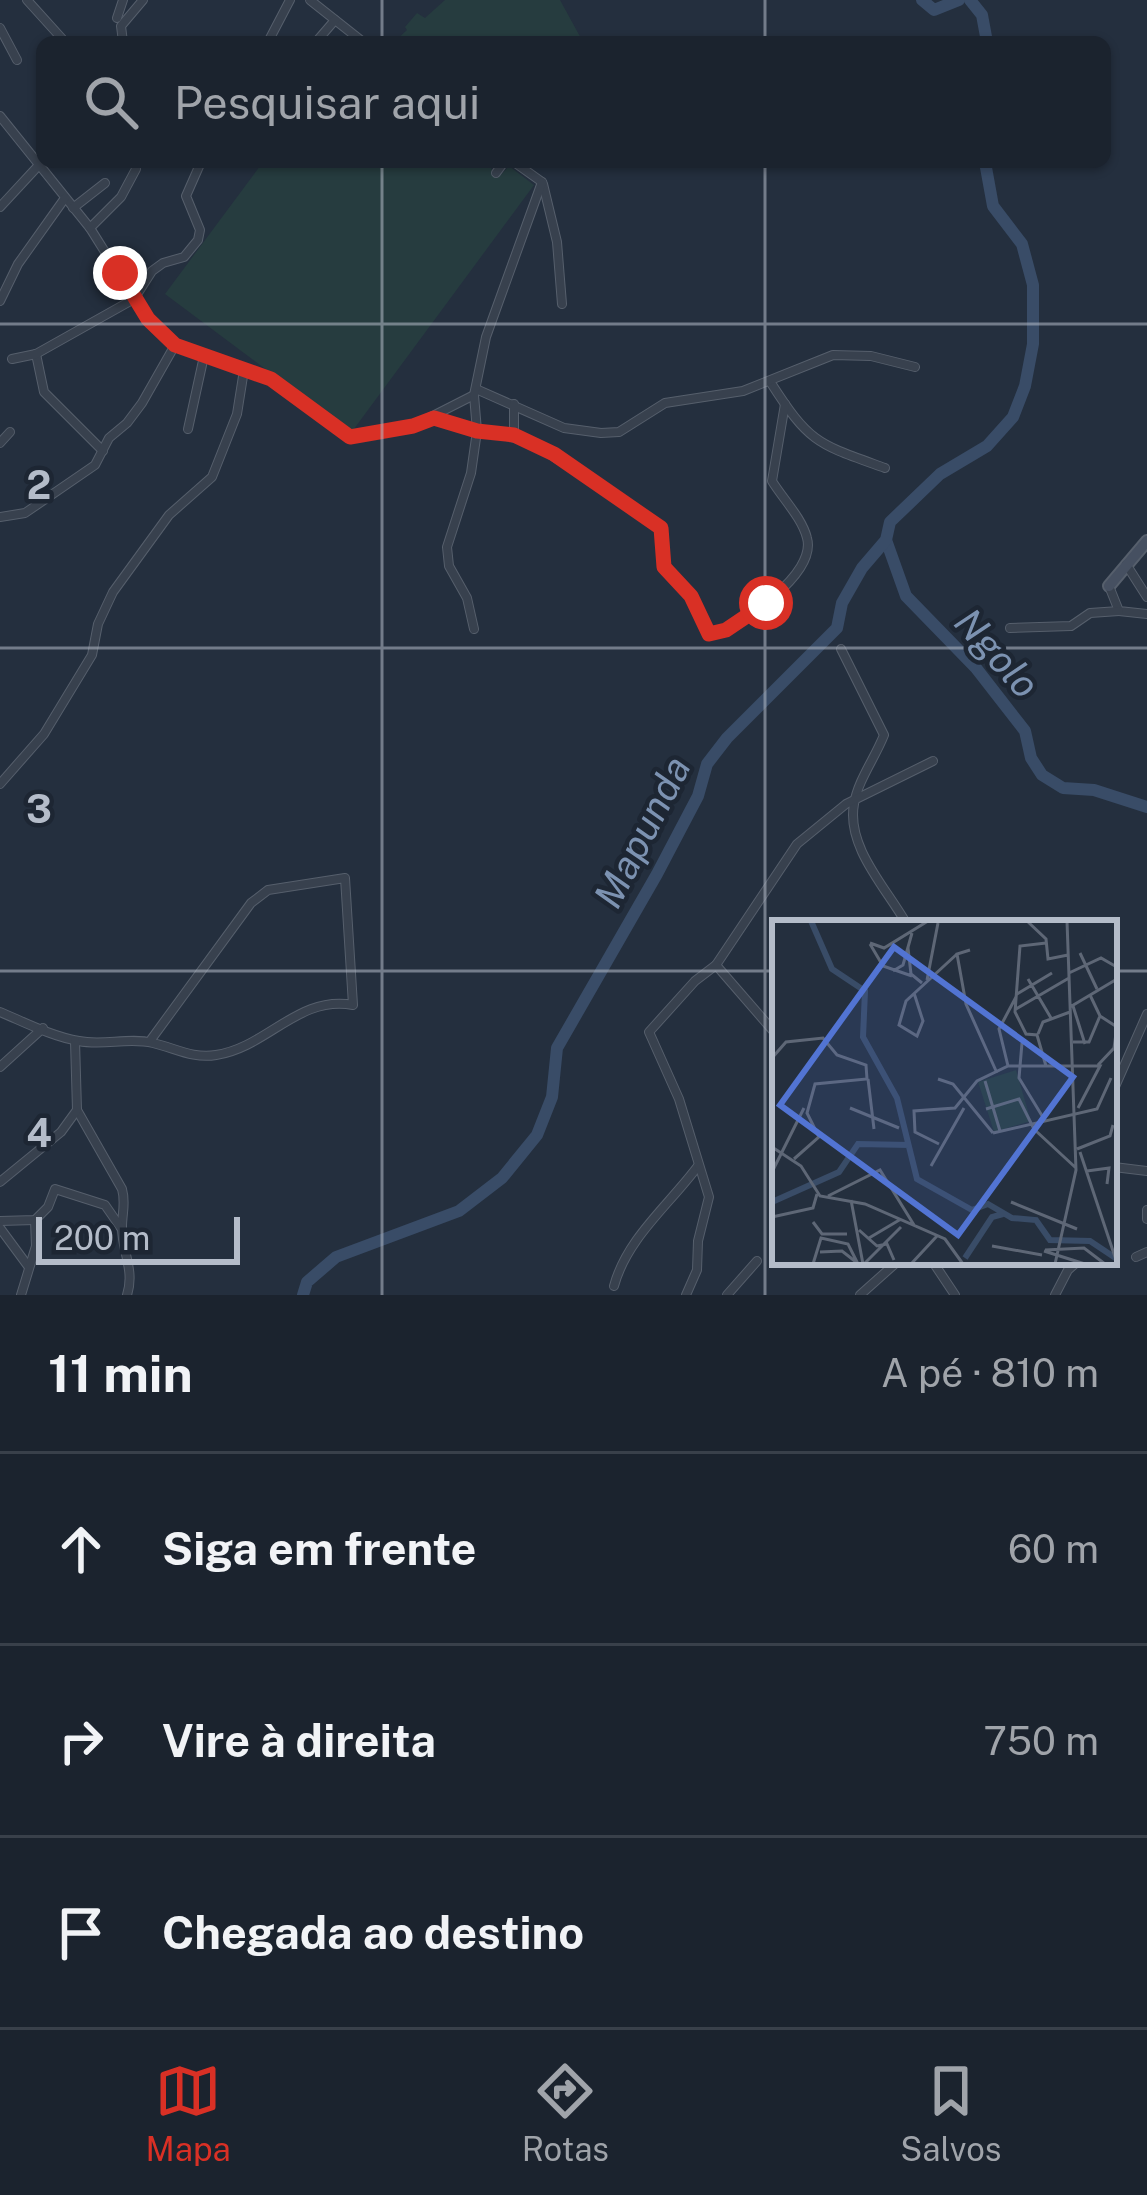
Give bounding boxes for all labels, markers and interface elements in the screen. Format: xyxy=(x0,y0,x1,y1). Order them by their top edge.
search box xyxy=(36,36,1111,168)
icon: search xyxy=(78,69,144,135)
text: Pesquisar aqui xyxy=(174,76,480,129)
route end xyxy=(93,246,147,300)
text: 2 xyxy=(27,462,51,508)
route start xyxy=(739,576,793,630)
water label: Ngolo xyxy=(945,599,1049,707)
water label: Mapunda xyxy=(584,749,700,915)
text: 3 xyxy=(26,786,52,832)
inset map xyxy=(772,920,1117,1265)
text: 4 xyxy=(26,1110,52,1156)
scale bar xyxy=(36,1211,240,1264)
text: 200 m xyxy=(54,1219,150,1257)
text: 11 min xyxy=(48,1344,193,1403)
text: A pé · 810 m xyxy=(881,1350,1099,1396)
icon: ahead xyxy=(48,1516,114,1582)
text: Siga em frente xyxy=(162,1522,476,1575)
text: 60 m xyxy=(1008,1526,1099,1572)
icon: right xyxy=(48,1708,114,1774)
text: Vire à direita xyxy=(162,1714,436,1767)
text: 750 m xyxy=(984,1718,1099,1764)
icon: arrive xyxy=(48,1900,114,1966)
text: Chegada ao destino xyxy=(162,1906,584,1959)
tab: Mapa xyxy=(146,2058,231,2168)
tab: Rotas xyxy=(522,2058,609,2168)
tab: Salvos xyxy=(900,2058,1001,2168)

